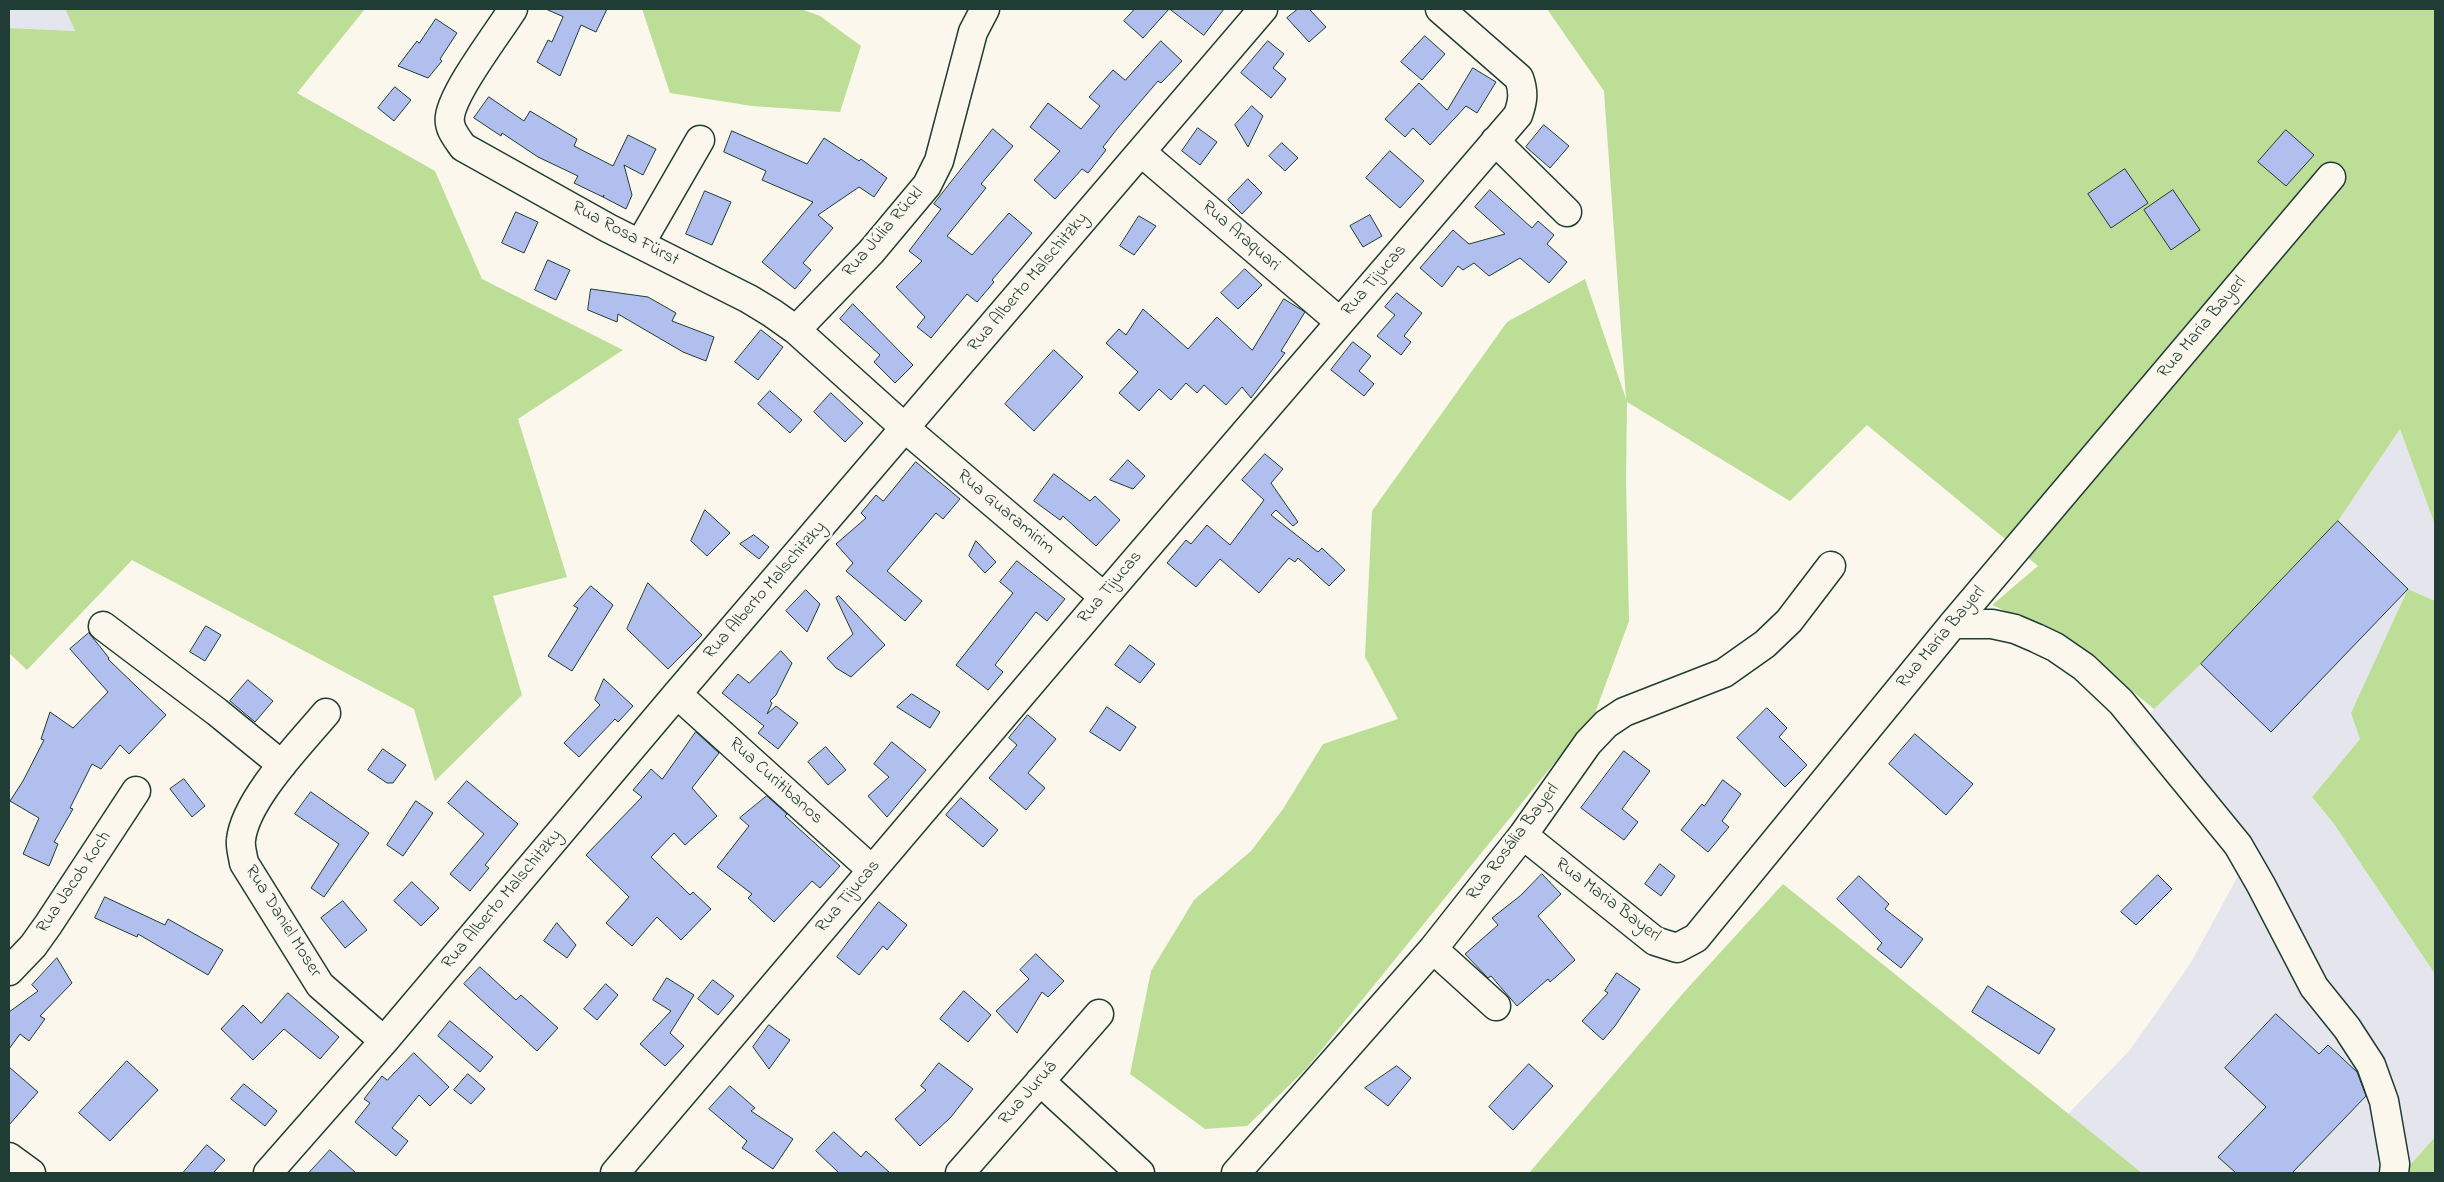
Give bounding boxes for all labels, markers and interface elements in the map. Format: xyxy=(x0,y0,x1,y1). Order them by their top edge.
street label: Rua Júlia Rückl xyxy=(839,183,929,283)
street label: Rua Araquari xyxy=(1196,197,1284,277)
street label: Rua Rosa Fürst xyxy=(568,198,682,272)
street label: Rua Alberto Malschitzky xyxy=(964,209,1094,357)
street label: Rua Tijucas xyxy=(1338,240,1412,322)
street label: Rua Maria Bayerl xyxy=(2154,273,2252,383)
street label: Rua Guaramirim xyxy=(952,466,1058,560)
street label: Rua Alberto Malschitzky xyxy=(700,518,832,664)
street label: Rua Tijucas xyxy=(1074,547,1148,629)
street label: Rua Maria Bayerl xyxy=(1893,583,1991,693)
street label: Rua Curitibanos xyxy=(723,734,827,830)
street label: Rua Rosália Bayerl xyxy=(1463,780,1565,906)
street label: Rua Alberto Malschitzky xyxy=(438,826,568,974)
street label: Rua Jacob Koch xyxy=(33,828,117,938)
street label: Rua Maria Bayerl xyxy=(1550,854,1664,948)
street label: Rua Tijucas xyxy=(812,856,886,938)
street label: Rua Daniel Moser xyxy=(239,862,325,982)
street label: Rua Juruá xyxy=(995,1057,1063,1131)

